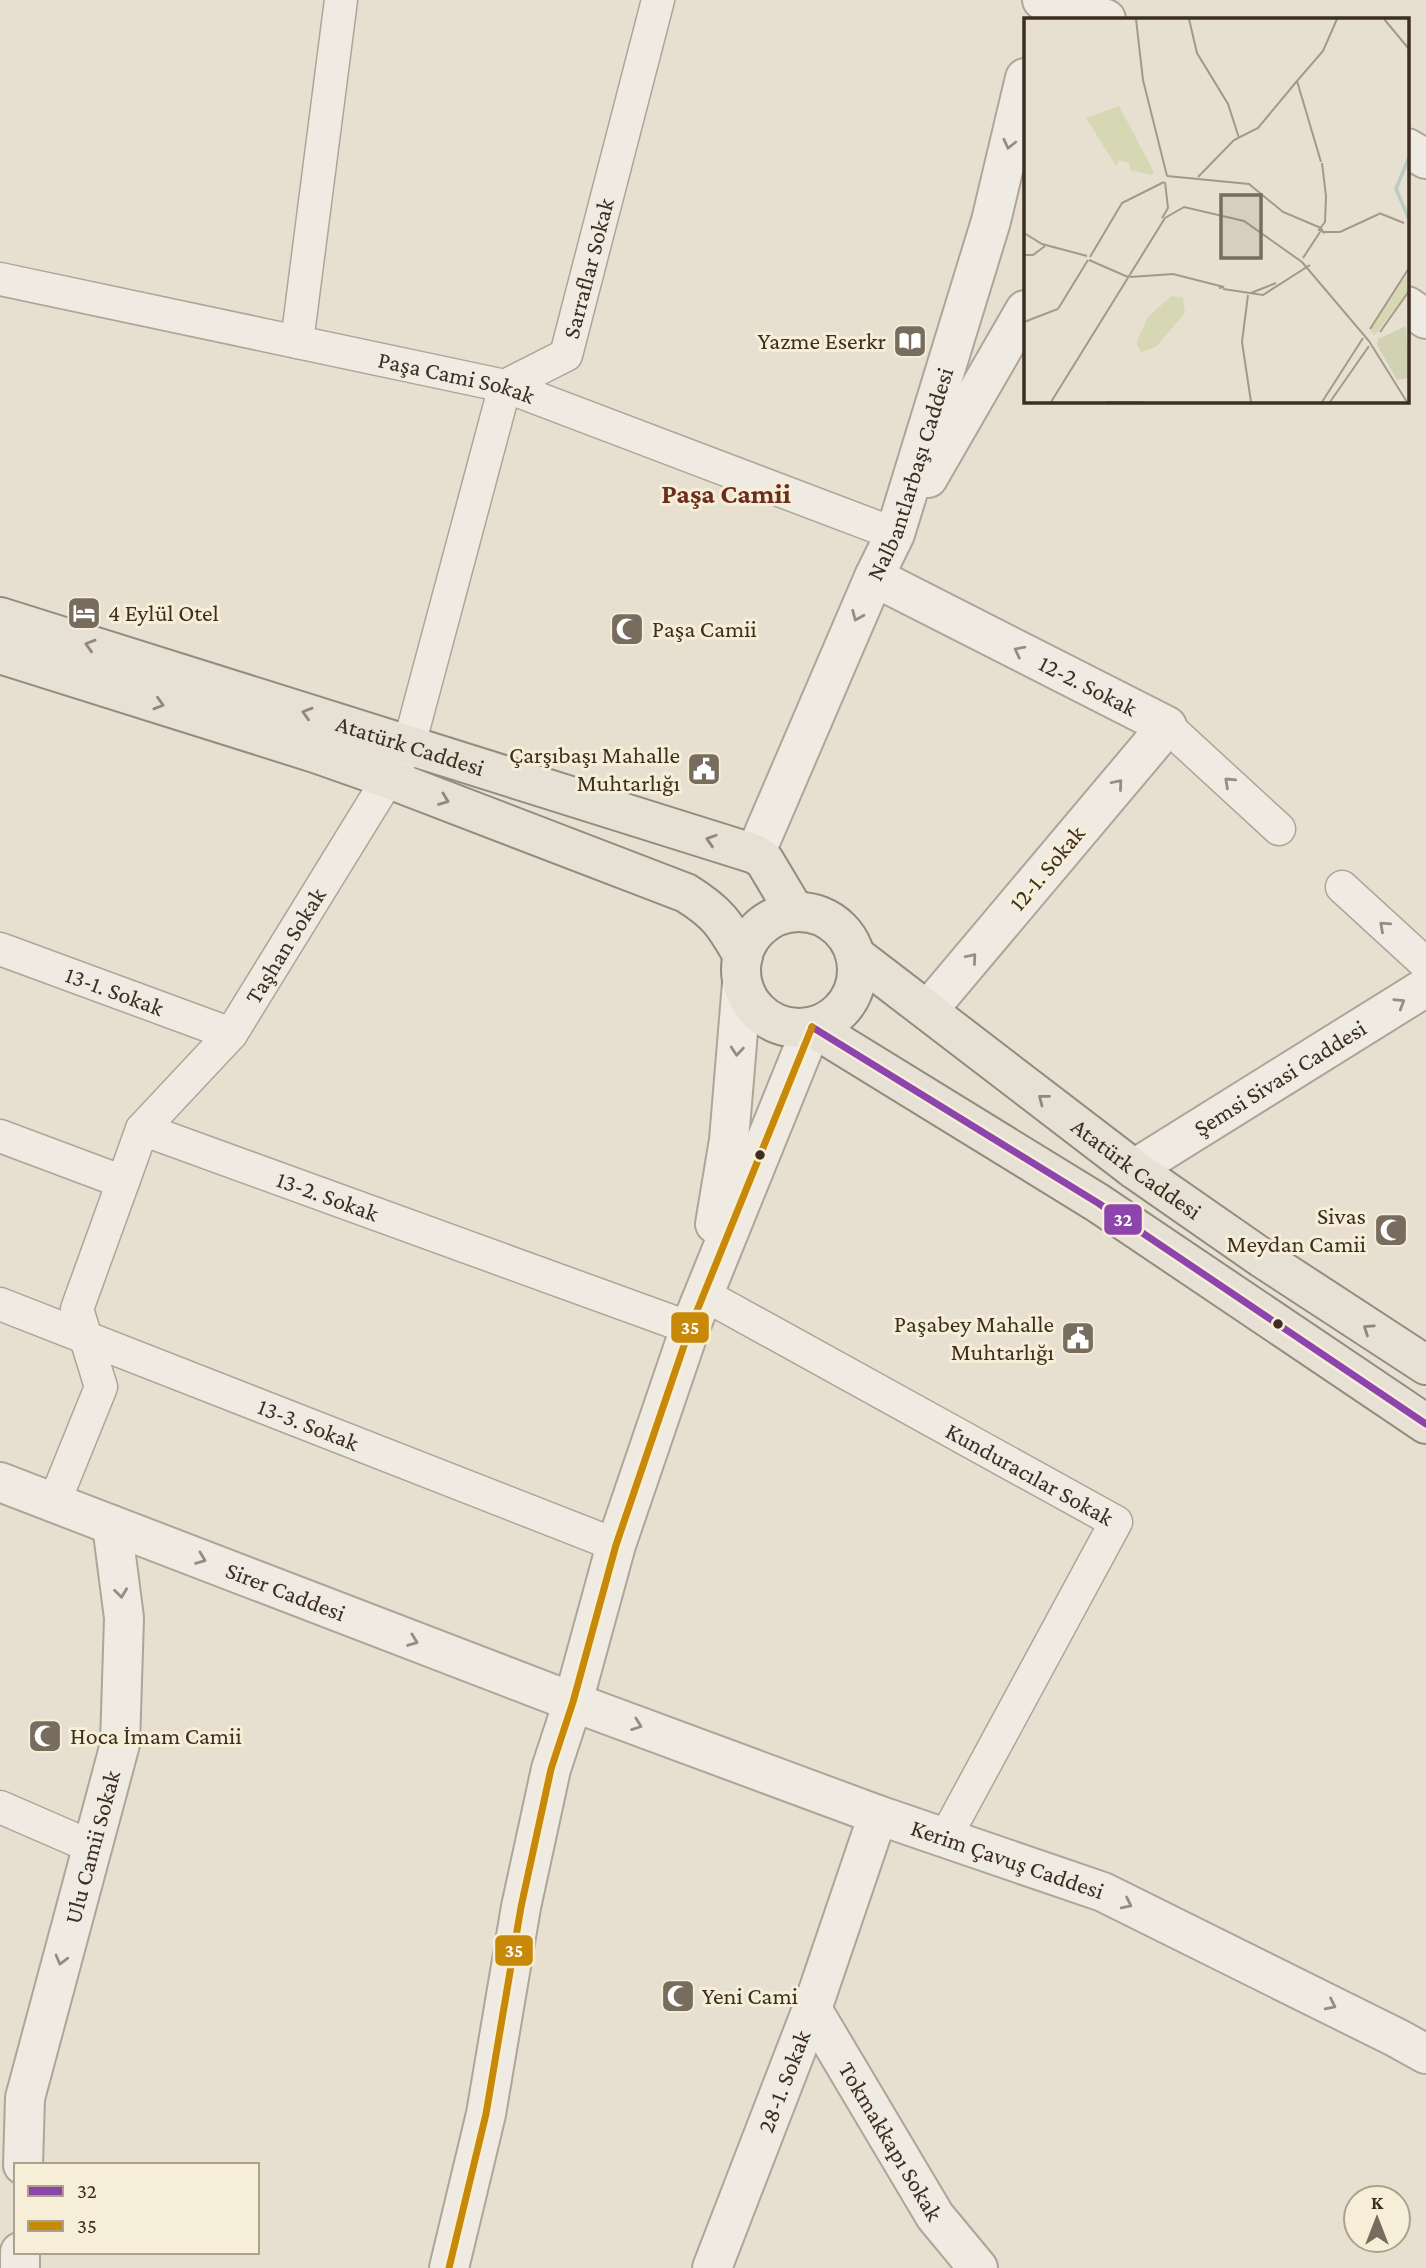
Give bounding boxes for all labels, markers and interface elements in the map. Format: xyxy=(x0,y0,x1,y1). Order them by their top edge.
inset map xyxy=(1024,18,1408,402)
one-way arrow xyxy=(1003,138,1017,150)
street label: Sarraflar Sokak xyxy=(557,195,619,342)
library icon: Yazme Eserkr xyxy=(891,322,929,360)
place label: Yazme Eserkr xyxy=(758,327,886,354)
street label: Paşa Cami Sokak xyxy=(376,346,539,409)
street label: Nalbantlarbaşı Caddesi xyxy=(860,364,958,585)
district label: Paşa Camii xyxy=(661,478,791,509)
hotel icon: 4 Eylül Otel xyxy=(65,594,103,632)
place label: 4 Eylül Otel xyxy=(108,599,219,626)
one-way arrow xyxy=(851,609,865,621)
mosque icon: Paşa Camii xyxy=(608,610,646,648)
place label: Paşa Camii xyxy=(652,615,757,642)
one-way arrow xyxy=(84,639,97,653)
one-way arrow xyxy=(1014,645,1026,659)
street label: 12-2. Sokak xyxy=(1035,649,1142,722)
one-way arrow xyxy=(152,696,164,711)
one-way arrow xyxy=(301,707,314,721)
street label: Atatürk Caddesi xyxy=(333,709,488,781)
place label: Çarşıbaşı Mahalle Muhtarlığı xyxy=(509,741,680,796)
public building icon: Çarşıbaşı Mahalle Muhtarlığı xyxy=(685,750,723,788)
one-way arrow xyxy=(1224,778,1237,791)
one-way arrow xyxy=(1110,779,1122,792)
one-way arrow xyxy=(437,791,449,805)
street label: 12-1. Sokak xyxy=(1003,819,1090,916)
one-way arrow xyxy=(705,834,717,849)
street label: Taşhan Sokak xyxy=(239,882,331,1008)
one-way arrow xyxy=(1379,921,1392,934)
one-way arrow xyxy=(963,953,976,966)
street label: 13-1. Sokak xyxy=(62,960,168,1021)
one-way arrow xyxy=(1392,999,1405,1012)
street label: Şemsi Sivasi Caddesi xyxy=(1189,1014,1371,1141)
one-way arrow xyxy=(730,1046,745,1057)
one-way arrow xyxy=(1038,1094,1050,1107)
street label: Atatürk Caddesi xyxy=(1066,1112,1207,1225)
unlabelled marker xyxy=(753,1148,767,1162)
street label: 13-2. Sokak xyxy=(273,1165,383,1227)
place label: Sivas Meydan Camii xyxy=(1227,1202,1366,1257)
line badge: 32 xyxy=(1103,1203,1143,1236)
text: 32 xyxy=(1114,1209,1133,1230)
mosque icon: Sivas Meydan Camii xyxy=(1372,1211,1410,1249)
place label: Paşabey Mahalle Muhtarlığı xyxy=(894,1310,1054,1365)
line badge: 35 xyxy=(670,1311,710,1344)
text: 35 xyxy=(681,1317,699,1338)
unlabelled marker xyxy=(1271,1317,1285,1331)
public building icon: Paşabey Mahalle Muhtarlığı xyxy=(1059,1319,1097,1357)
one-way arrow xyxy=(1363,1325,1376,1337)
street label: 13-3. Sokak xyxy=(254,1392,363,1456)
street label: Kunduracılar Sokak xyxy=(941,1417,1119,1531)
one-way arrow xyxy=(194,1551,206,1565)
street label: Sirer Caddesi xyxy=(222,1556,349,1626)
one-way arrow xyxy=(113,1587,128,1599)
one-way arrow xyxy=(407,1632,419,1646)
mosque icon: Hoca İmam Camii xyxy=(26,1717,64,1755)
one-way arrow xyxy=(631,1717,643,1731)
place label: Hoca İmam Camii xyxy=(70,1722,242,1749)
street label: Ulu Camii Sokak xyxy=(58,1767,126,1926)
street label: Kerim Çavuş Caddesi xyxy=(908,1813,1108,1904)
one-way arrow xyxy=(1120,1896,1132,1910)
line badge: 35 xyxy=(494,1934,534,1967)
text: 35 xyxy=(505,1940,523,1961)
one-way arrow xyxy=(55,1953,69,1965)
mosque icon: Yeni Cami xyxy=(659,1977,697,2015)
place label: Yeni Cami xyxy=(702,1982,798,2009)
one-way arrow xyxy=(1324,1996,1336,2010)
street label: 28-1. Sokak xyxy=(752,2026,816,2136)
street label: Tokmakkapı Sokak xyxy=(833,2057,949,2226)
legend xyxy=(14,2163,259,2254)
text: 32 xyxy=(77,2179,97,2203)
north arrow xyxy=(1342,2184,1412,2254)
text: K xyxy=(1371,2192,1384,2213)
text: 35 xyxy=(77,2214,97,2238)

